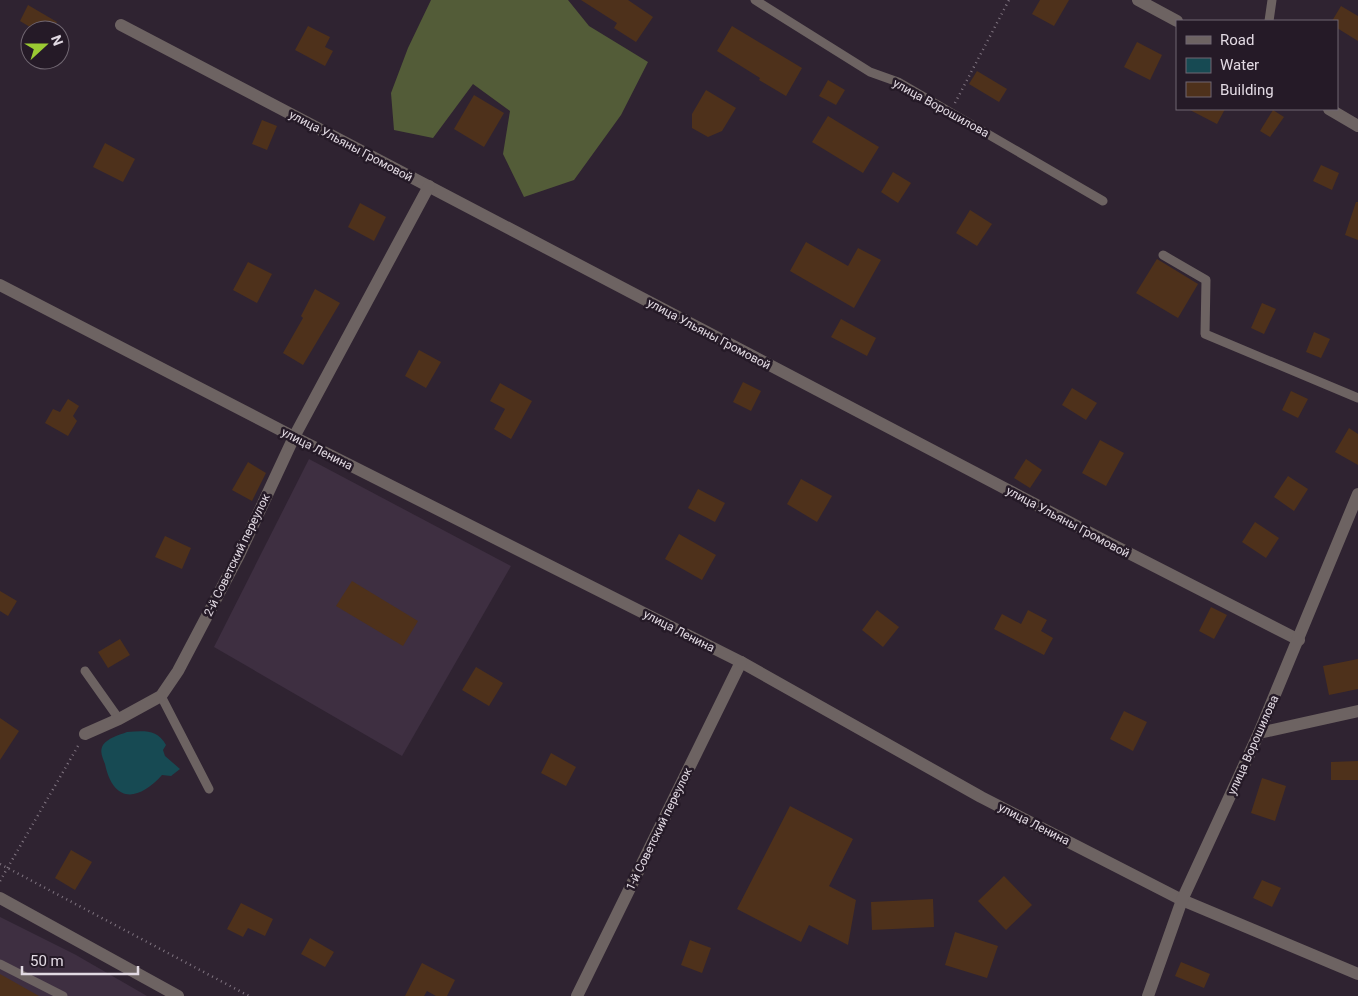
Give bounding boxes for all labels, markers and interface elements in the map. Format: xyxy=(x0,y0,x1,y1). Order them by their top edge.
north arrow xyxy=(20,20,70,70)
legend xyxy=(1176,20,1338,110)
text: Road xyxy=(1220,31,1254,49)
text: N xyxy=(48,33,66,48)
text: Water xyxy=(1220,56,1259,74)
street label: улица Ворошилова xyxy=(891,76,991,140)
text: Building xyxy=(1220,81,1274,99)
street label: улица Ульяны Громовой xyxy=(287,107,415,185)
street label: улица Ульяны Громовой xyxy=(645,295,773,373)
street label: улица Ленина xyxy=(279,425,355,473)
street label: улица Ульяны Громовой xyxy=(1004,483,1132,561)
street label: 2-й Советский переулок xyxy=(201,491,273,619)
street label: улица Ленина xyxy=(641,607,717,655)
street label: улица Ворошилова xyxy=(1225,693,1281,797)
street label: 1-й Советский переулок xyxy=(623,765,695,893)
street label: улица Ленина xyxy=(996,800,1072,848)
scale bar xyxy=(22,944,139,976)
text: 50 m xyxy=(30,952,64,970)

